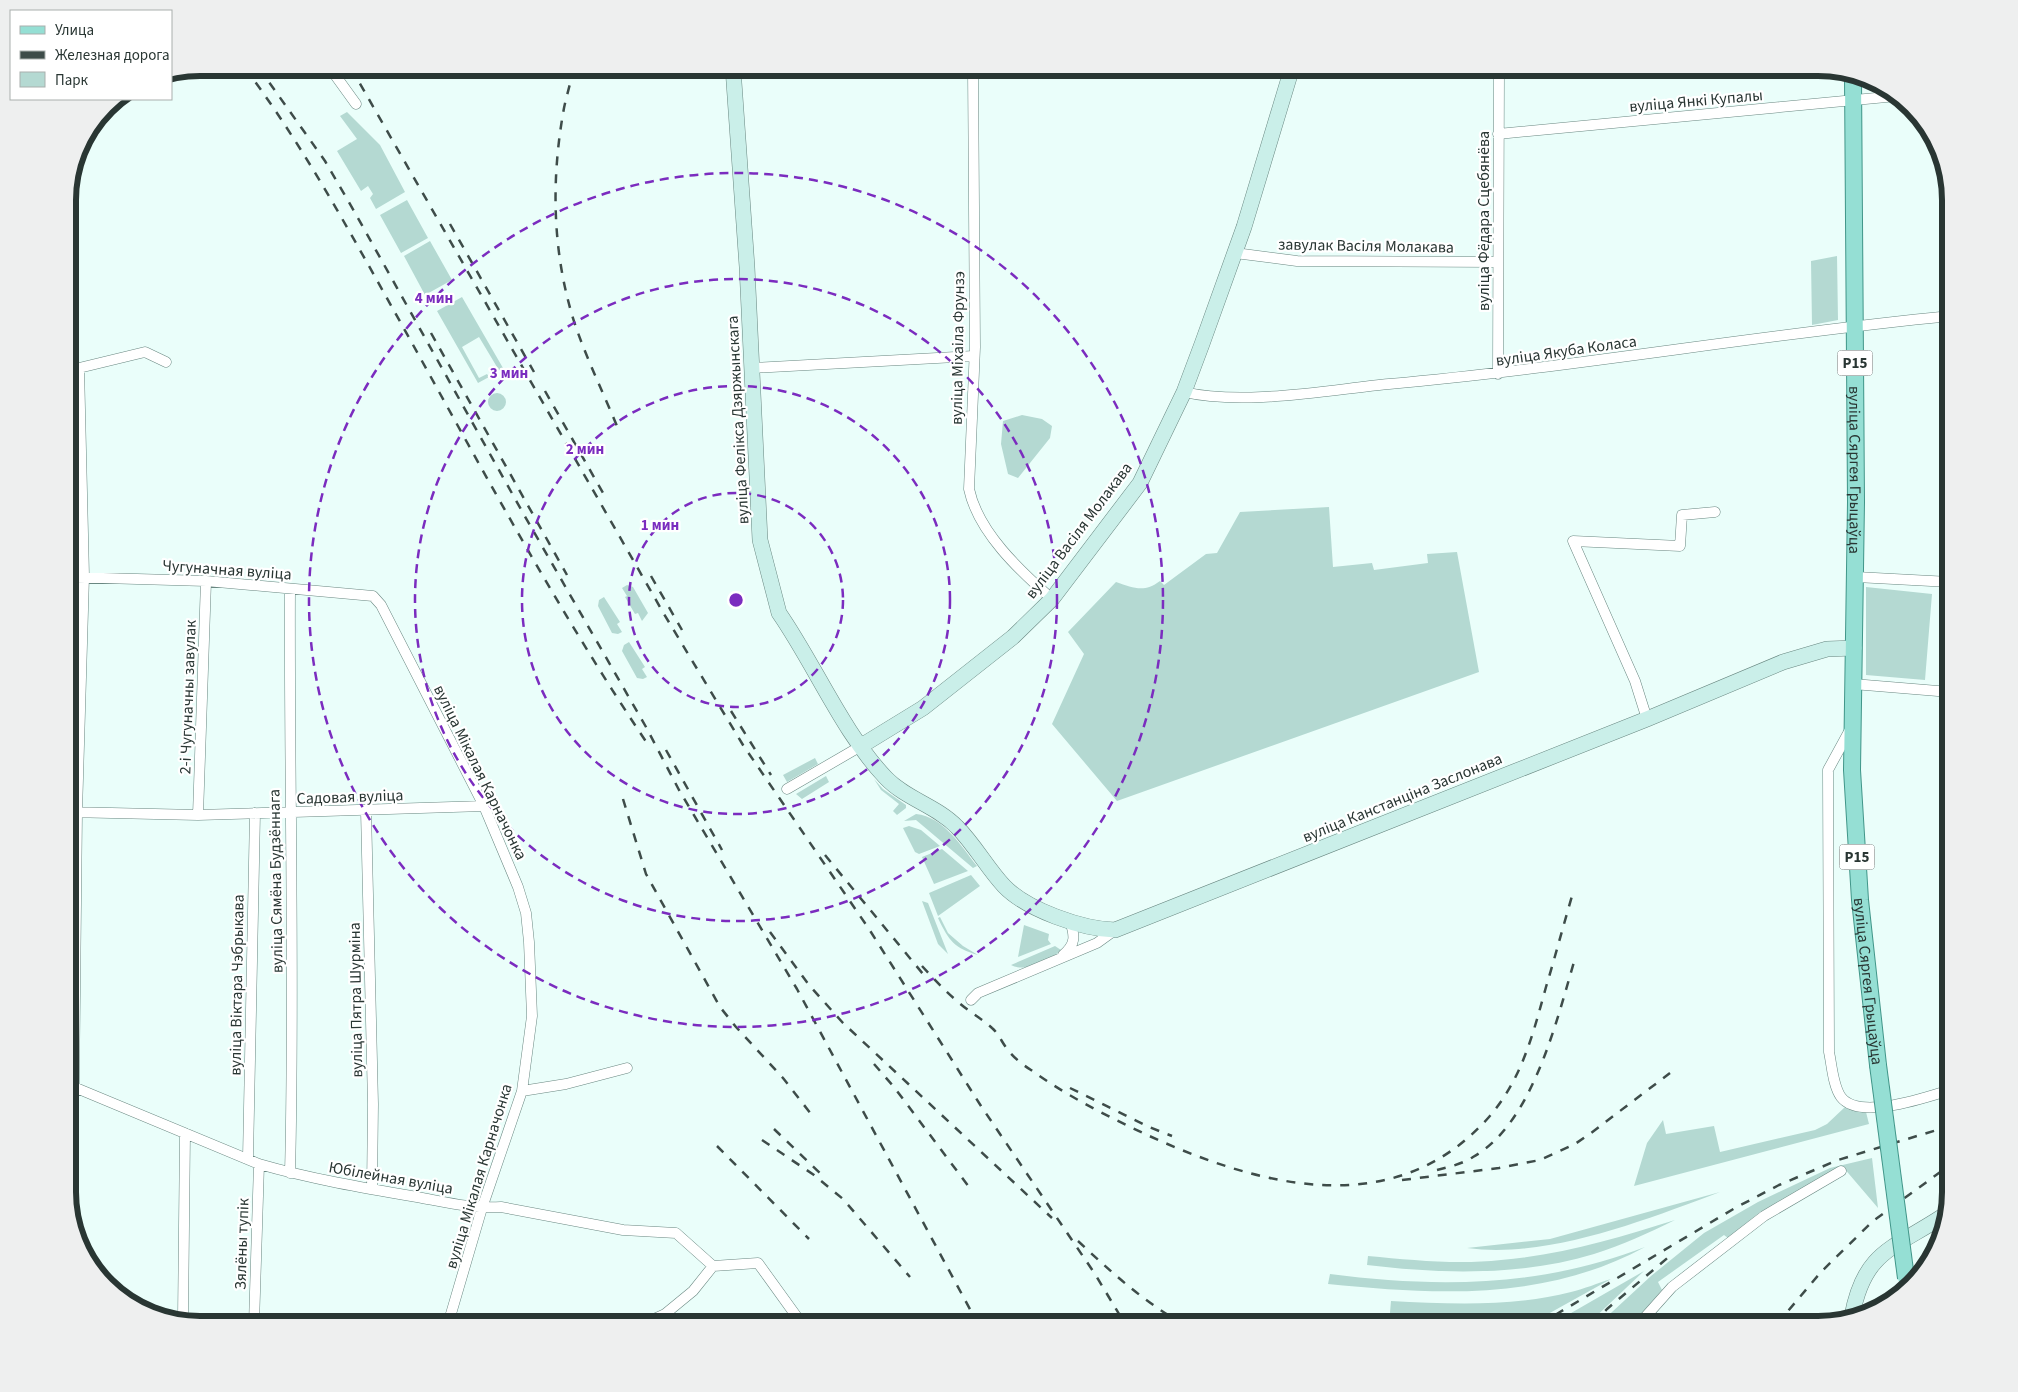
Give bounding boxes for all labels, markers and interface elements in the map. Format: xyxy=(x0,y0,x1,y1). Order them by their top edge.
legend xyxy=(10,10,172,100)
text: Улица xyxy=(55,20,94,41)
text: Железная дорога xyxy=(55,45,170,66)
text: Парк xyxy=(55,70,89,91)
street label: вуліца Янкі Купалы xyxy=(1628,84,1764,118)
street label: вуліца Фёдара Сцебянёва xyxy=(1473,131,1495,311)
street label: завулак Васіля Молакава xyxy=(1278,233,1454,259)
street label: вуліца Міхаіла Фрунзэ xyxy=(946,271,970,425)
text: 4 мин xyxy=(415,288,453,309)
street label: вуліца Фелікса Дзяржынскага xyxy=(722,315,754,525)
street label: вуліца Якуба Коласа xyxy=(1494,330,1638,372)
road number: Р15 xyxy=(1838,350,1872,376)
text: 3 мин xyxy=(490,363,528,384)
street label: вуліца Сяргея Грыцаўца xyxy=(1843,386,1866,554)
text: 2 мин xyxy=(566,439,604,460)
street label: вуліца Васіля Молакава xyxy=(1020,458,1137,603)
text: 1 мин xyxy=(641,515,679,536)
street label: Чугуначная вуліца xyxy=(162,555,292,585)
centre of rings xyxy=(727,591,745,609)
street label: 2-і Чугуначны завулак xyxy=(174,619,202,775)
street label: вуліца Мікалая Карначонка xyxy=(428,681,532,864)
street label: вуліца Канстанціна Заслонава xyxy=(1299,748,1505,848)
street label: Садовая вуліца xyxy=(296,784,404,810)
street label: вуліца Сямёна Будзённага xyxy=(263,789,289,973)
road number: Р15 xyxy=(1840,844,1874,870)
street label: вуліца Віктара Чэбрыкава xyxy=(224,894,250,1076)
street label: вуліца Сяргея Грыцаўца xyxy=(1848,897,1888,1066)
street label: вуліца Пятра Шурміна xyxy=(344,922,368,1078)
street label: вуліца Мікалая Карначонка xyxy=(440,1081,518,1272)
street label: Юбілейная вуліца xyxy=(327,1156,455,1200)
street label: Зялёны тупік xyxy=(229,1198,255,1290)

